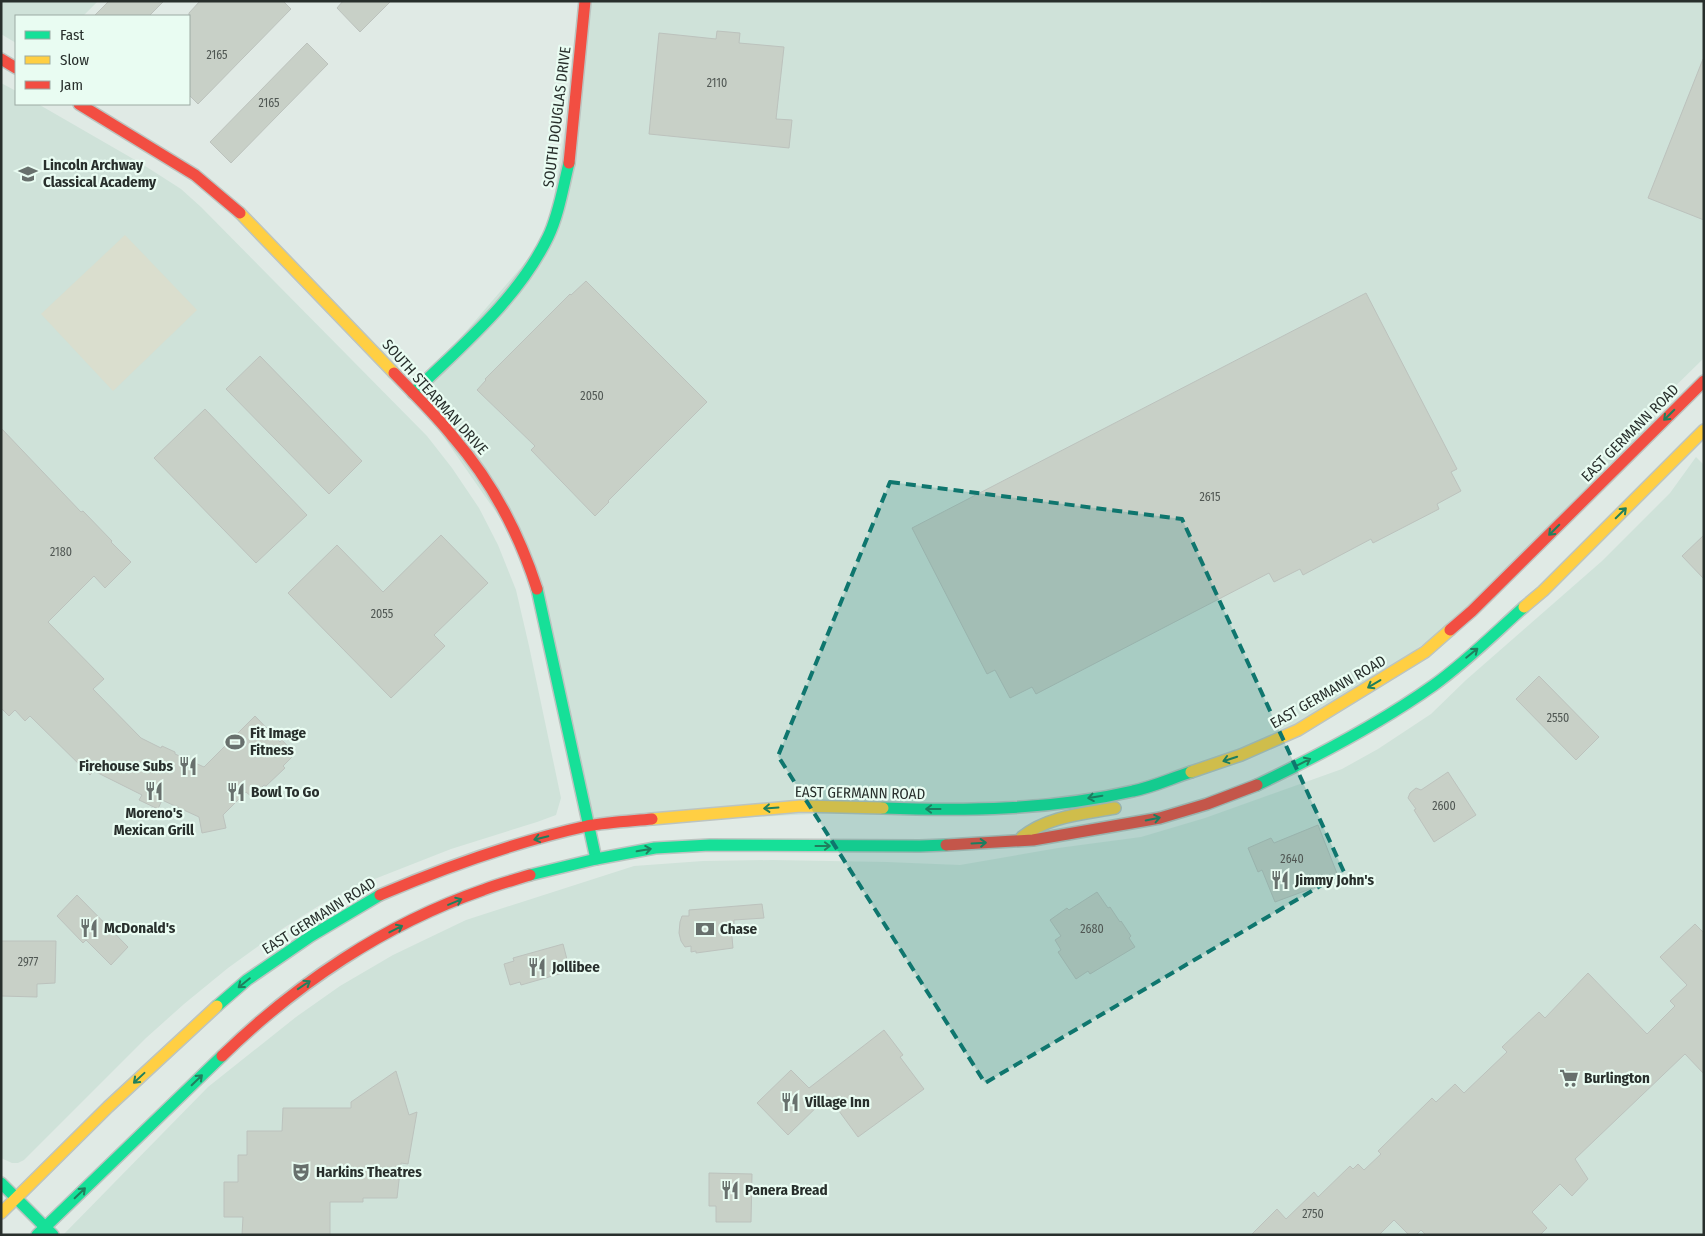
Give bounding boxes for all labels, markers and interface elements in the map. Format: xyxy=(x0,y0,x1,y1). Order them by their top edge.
legend xyxy=(15,15,190,105)
text: Fast xyxy=(60,26,84,44)
street label: SOUTH DOUGLAS DRIVE xyxy=(539,46,575,188)
house number: 2165 xyxy=(206,48,228,62)
text: Slow xyxy=(60,51,89,69)
text: Jam xyxy=(60,76,83,94)
house number: 2110 xyxy=(707,76,727,90)
house number: 2165 xyxy=(258,96,280,110)
place label: Lincoln Archway Classical Academy xyxy=(43,156,157,191)
school or university icon: Lincoln Archway Classical Academy xyxy=(17,163,39,185)
street label: SOUTH STEARMAN DRIVE xyxy=(378,336,492,458)
street label: EAST GERMANN ROAD xyxy=(1577,380,1683,486)
house number: 2050 xyxy=(580,389,604,403)
one-way arrow xyxy=(1663,409,1675,421)
house number: 2615 xyxy=(1200,490,1221,504)
one-way arrow xyxy=(1614,507,1627,519)
one-way arrow xyxy=(1548,524,1560,536)
house number: 2180 xyxy=(50,545,72,559)
house number: 2055 xyxy=(371,607,394,621)
one-way arrow xyxy=(1466,647,1479,658)
street label: EAST GERMANN ROAD xyxy=(1267,652,1389,732)
one-way arrow xyxy=(1368,680,1382,690)
house number: 2550 xyxy=(1547,711,1569,725)
place label: Fit Image Fitness xyxy=(250,724,306,759)
sports icon: Fit Image Fitness xyxy=(224,731,246,753)
restaurant icon: Firehouse Subs xyxy=(177,755,199,777)
one-way arrow xyxy=(1223,755,1239,764)
place label: Firehouse Subs xyxy=(79,757,173,775)
one-way arrow xyxy=(1297,757,1312,767)
restaurant icon: Moreno's Mexican Grill xyxy=(143,780,165,802)
restaurant icon: Bowl To Go xyxy=(225,781,247,803)
place label: Bowl To Go xyxy=(251,783,319,801)
street label: EAST GERMANN ROAD xyxy=(795,783,925,803)
one-way arrow xyxy=(1087,793,1103,803)
house number: 2600 xyxy=(1432,799,1456,813)
place label: Moreno's Mexican Grill xyxy=(114,804,195,839)
one-way arrow xyxy=(763,804,779,813)
one-way arrow xyxy=(925,804,942,814)
one-way arrow xyxy=(1144,813,1160,823)
one-way arrow xyxy=(534,834,550,843)
one-way arrow xyxy=(970,838,987,848)
one-way arrow xyxy=(815,841,831,851)
one-way arrow xyxy=(635,845,651,855)
house number: 2640 xyxy=(1280,852,1304,866)
restaurant icon: Jimmy John's xyxy=(1269,869,1291,891)
place label: Jimmy John's xyxy=(1294,871,1374,889)
street label: EAST GERMANN ROAD xyxy=(259,874,379,958)
one-way arrow xyxy=(447,896,462,906)
restaurant icon: McDonald's xyxy=(78,917,100,939)
bank icon: Chase xyxy=(694,918,716,940)
place label: McDonald's xyxy=(104,919,176,937)
place label: Chase xyxy=(720,920,758,938)
house number: 2680 xyxy=(1080,922,1104,936)
one-way arrow xyxy=(388,924,403,933)
house number: 2977 xyxy=(18,955,38,969)
restaurant icon: Jollibee xyxy=(526,956,548,978)
place label: Jollibee xyxy=(551,958,600,976)
one-way arrow xyxy=(238,977,251,988)
one-way arrow xyxy=(297,980,311,991)
supermarket icon: Burlington xyxy=(1558,1067,1580,1089)
place label: Burlington xyxy=(1584,1069,1650,1087)
one-way arrow xyxy=(133,1072,145,1084)
one-way arrow xyxy=(191,1074,203,1086)
restaurant icon: Village Inn xyxy=(779,1091,801,1113)
place label: Village Inn xyxy=(804,1093,870,1111)
theatre icon: Harkins Theatres xyxy=(290,1161,312,1183)
place label: Harkins Theatres xyxy=(316,1163,422,1181)
restaurant icon: Panera Bread xyxy=(719,1179,741,1201)
place label: Panera Bread xyxy=(745,1181,828,1199)
one-way arrow xyxy=(74,1187,87,1199)
house number: 2750 xyxy=(1302,1207,1324,1221)

